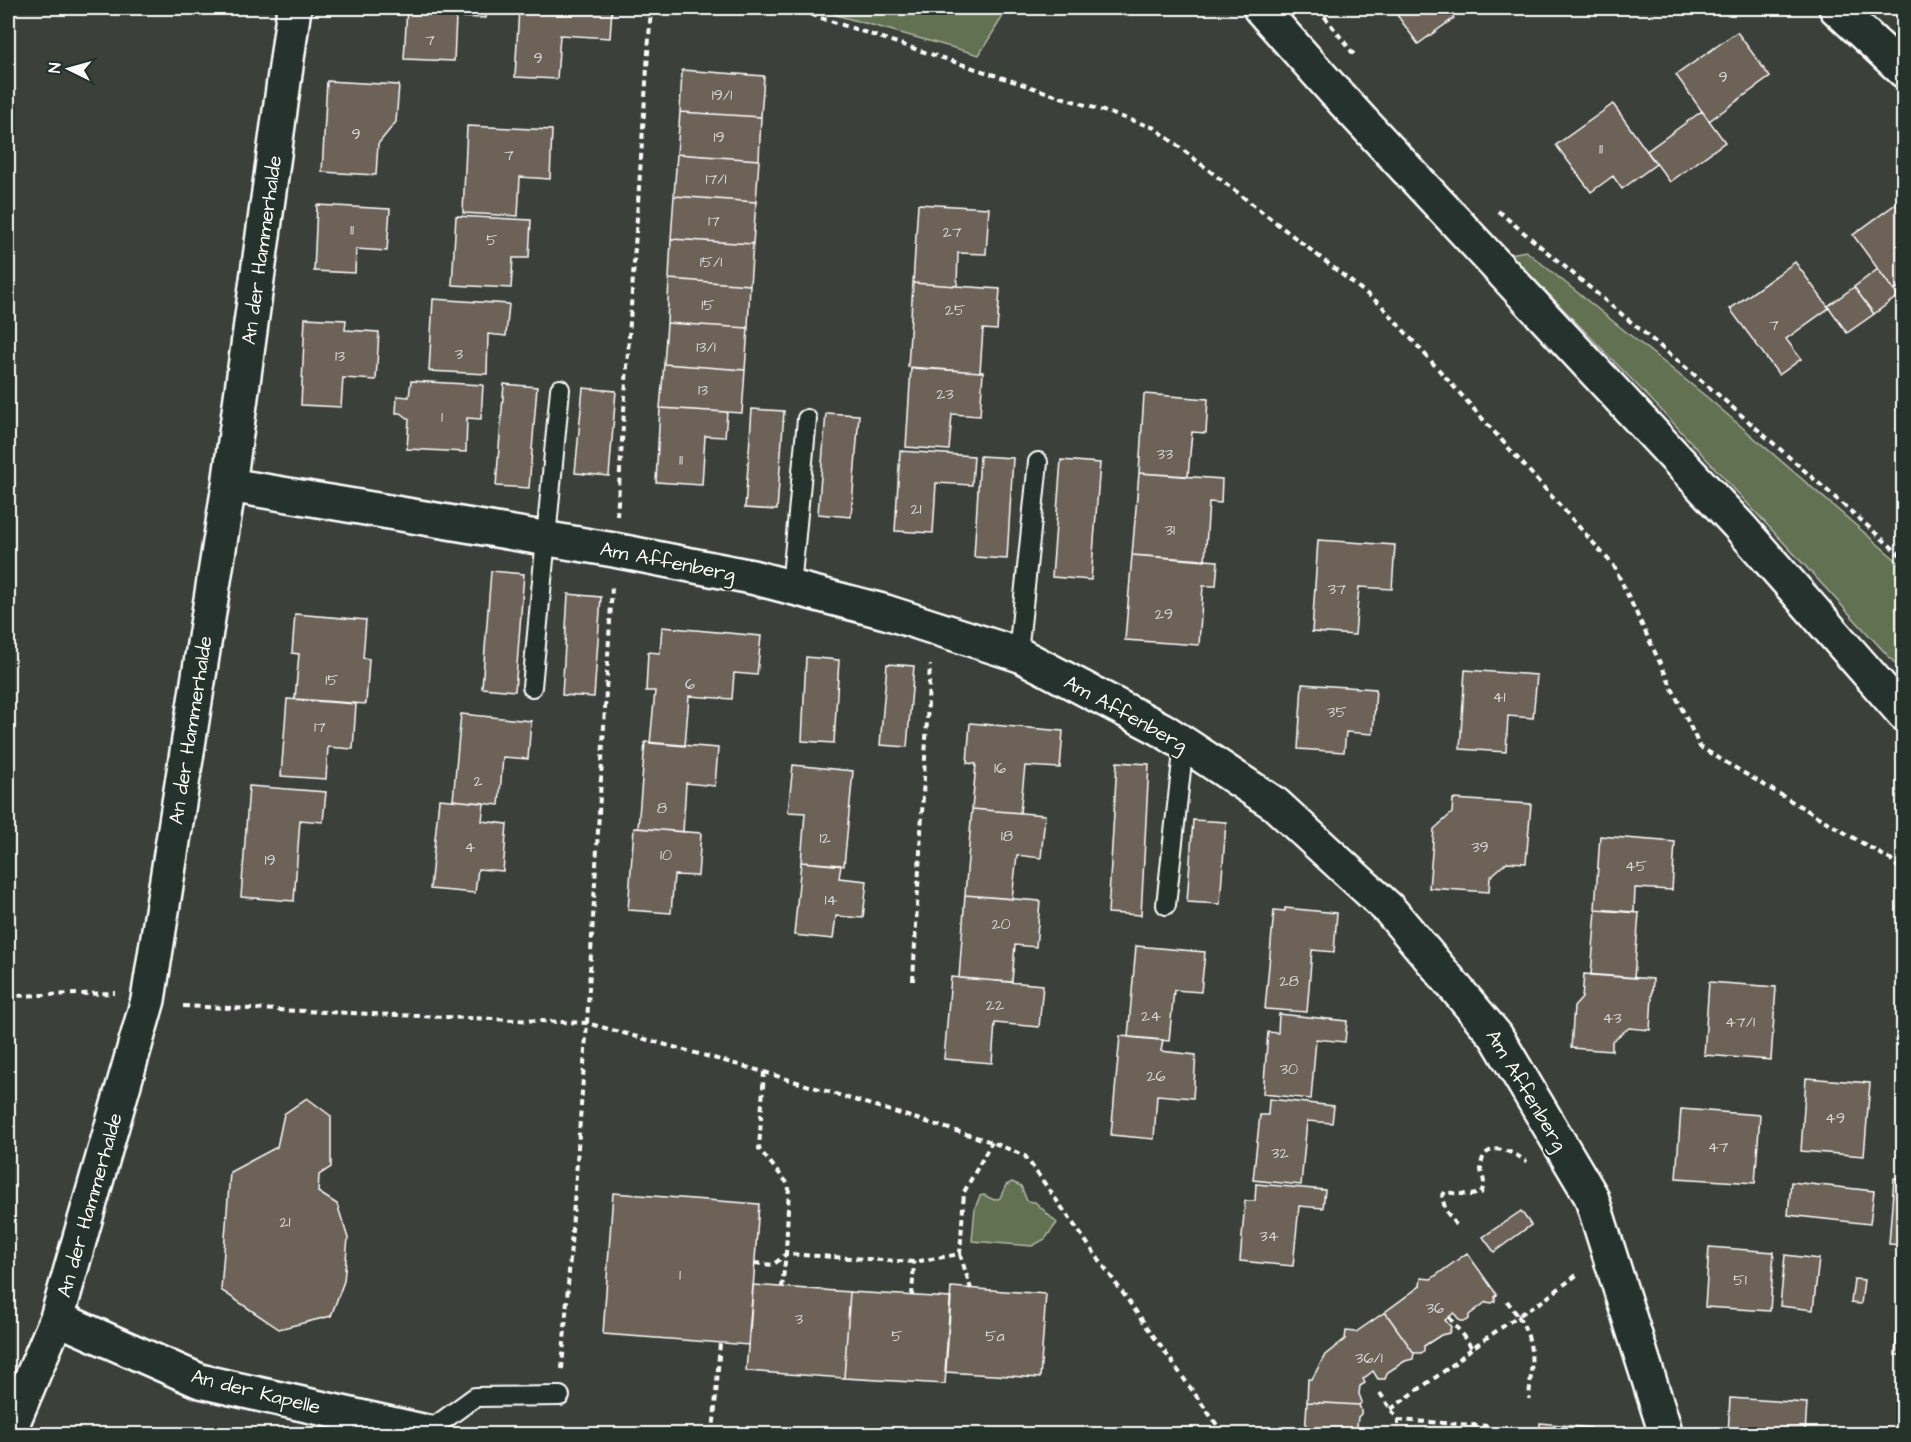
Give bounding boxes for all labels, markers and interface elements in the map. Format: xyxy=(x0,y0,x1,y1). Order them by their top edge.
house number: 7 xyxy=(425,29,435,51)
north arrow xyxy=(39,39,99,99)
house number: 9 xyxy=(533,47,543,69)
text: N xyxy=(44,62,66,74)
house number: 9 xyxy=(1718,66,1728,88)
house number: 19/1 xyxy=(712,84,732,106)
house number: 9 xyxy=(351,123,361,145)
house number: 19 xyxy=(713,126,725,148)
house number: 11 xyxy=(1599,138,1603,160)
house number: 7 xyxy=(504,144,514,166)
street label: An der Hammerhalde xyxy=(235,154,289,346)
house number: 17/1 xyxy=(705,168,727,190)
house number: 17 xyxy=(708,210,720,232)
house number: 11 xyxy=(350,219,354,241)
house number: 27 xyxy=(943,221,962,243)
house number: 5 xyxy=(486,229,498,251)
house number: 15/1 xyxy=(700,251,722,273)
house number: 15 xyxy=(701,294,715,316)
house number: 25 xyxy=(945,299,966,321)
house number: 7 xyxy=(1769,314,1779,336)
house number: 13/1 xyxy=(696,336,716,358)
house number: 3 xyxy=(455,343,463,365)
house number: 13 xyxy=(335,345,345,367)
house number: 13 xyxy=(698,379,708,401)
house number: 23 xyxy=(936,383,954,405)
house number: 1 xyxy=(441,406,443,428)
house number: 33 xyxy=(1157,443,1173,465)
house number: 11 xyxy=(679,449,683,471)
house number: 21 xyxy=(910,498,922,520)
house number: 31 xyxy=(1165,519,1175,541)
street label: Am Affenberg xyxy=(598,535,738,590)
house number: 37 xyxy=(1328,578,1346,600)
house number: 29 xyxy=(1155,603,1173,625)
street label: An der Hammerhalde xyxy=(162,634,220,826)
street label: Am Affenberg xyxy=(1058,668,1192,760)
house number: 15 xyxy=(325,669,339,691)
house number: 6 xyxy=(685,673,695,695)
house number: 41 xyxy=(1493,686,1505,708)
house number: 35 xyxy=(1327,701,1347,723)
house number: 17 xyxy=(314,716,326,738)
house number: 16 xyxy=(994,757,1006,779)
house number: 2 xyxy=(473,770,483,792)
house number: 8 xyxy=(657,797,667,819)
house number: 18 xyxy=(1001,825,1013,847)
house number: 12 xyxy=(819,827,831,849)
house number: 4 xyxy=(465,836,476,858)
house number: 39 xyxy=(1471,836,1489,858)
house number: 10 xyxy=(660,844,672,866)
house number: 19 xyxy=(264,849,276,871)
house number: 45 xyxy=(1625,855,1648,877)
house number: 14 xyxy=(825,889,838,911)
house number: 20 xyxy=(991,913,1011,935)
house number: 28 xyxy=(1279,970,1299,992)
house number: 22 xyxy=(986,994,1004,1016)
house number: 24 xyxy=(1141,1005,1161,1027)
house number: 43 xyxy=(1602,1007,1622,1029)
house number: 47/1 xyxy=(1725,1011,1755,1033)
street label: Am Affenberg xyxy=(1478,1025,1573,1157)
house number: 30 xyxy=(1280,1058,1298,1080)
house number: 26 xyxy=(1146,1065,1166,1087)
house number: 49 xyxy=(1825,1107,1845,1129)
street label: An der Hammerhalde xyxy=(50,1110,130,1301)
house number: 47 xyxy=(1708,1136,1729,1158)
house number: 32 xyxy=(1271,1142,1289,1164)
house number: 21 xyxy=(279,1211,291,1233)
house number: 34 xyxy=(1259,1225,1279,1247)
house number: 1 xyxy=(679,1264,681,1286)
house number: 51 xyxy=(1733,1269,1747,1291)
house number: 36 xyxy=(1426,1297,1444,1319)
house number: 3 xyxy=(795,1308,803,1330)
house number: 5 xyxy=(891,1325,903,1347)
house number: 5a xyxy=(985,1325,1005,1347)
house number: 36/1 xyxy=(1355,1347,1383,1369)
street label: An der Kapelle xyxy=(188,1362,323,1422)

